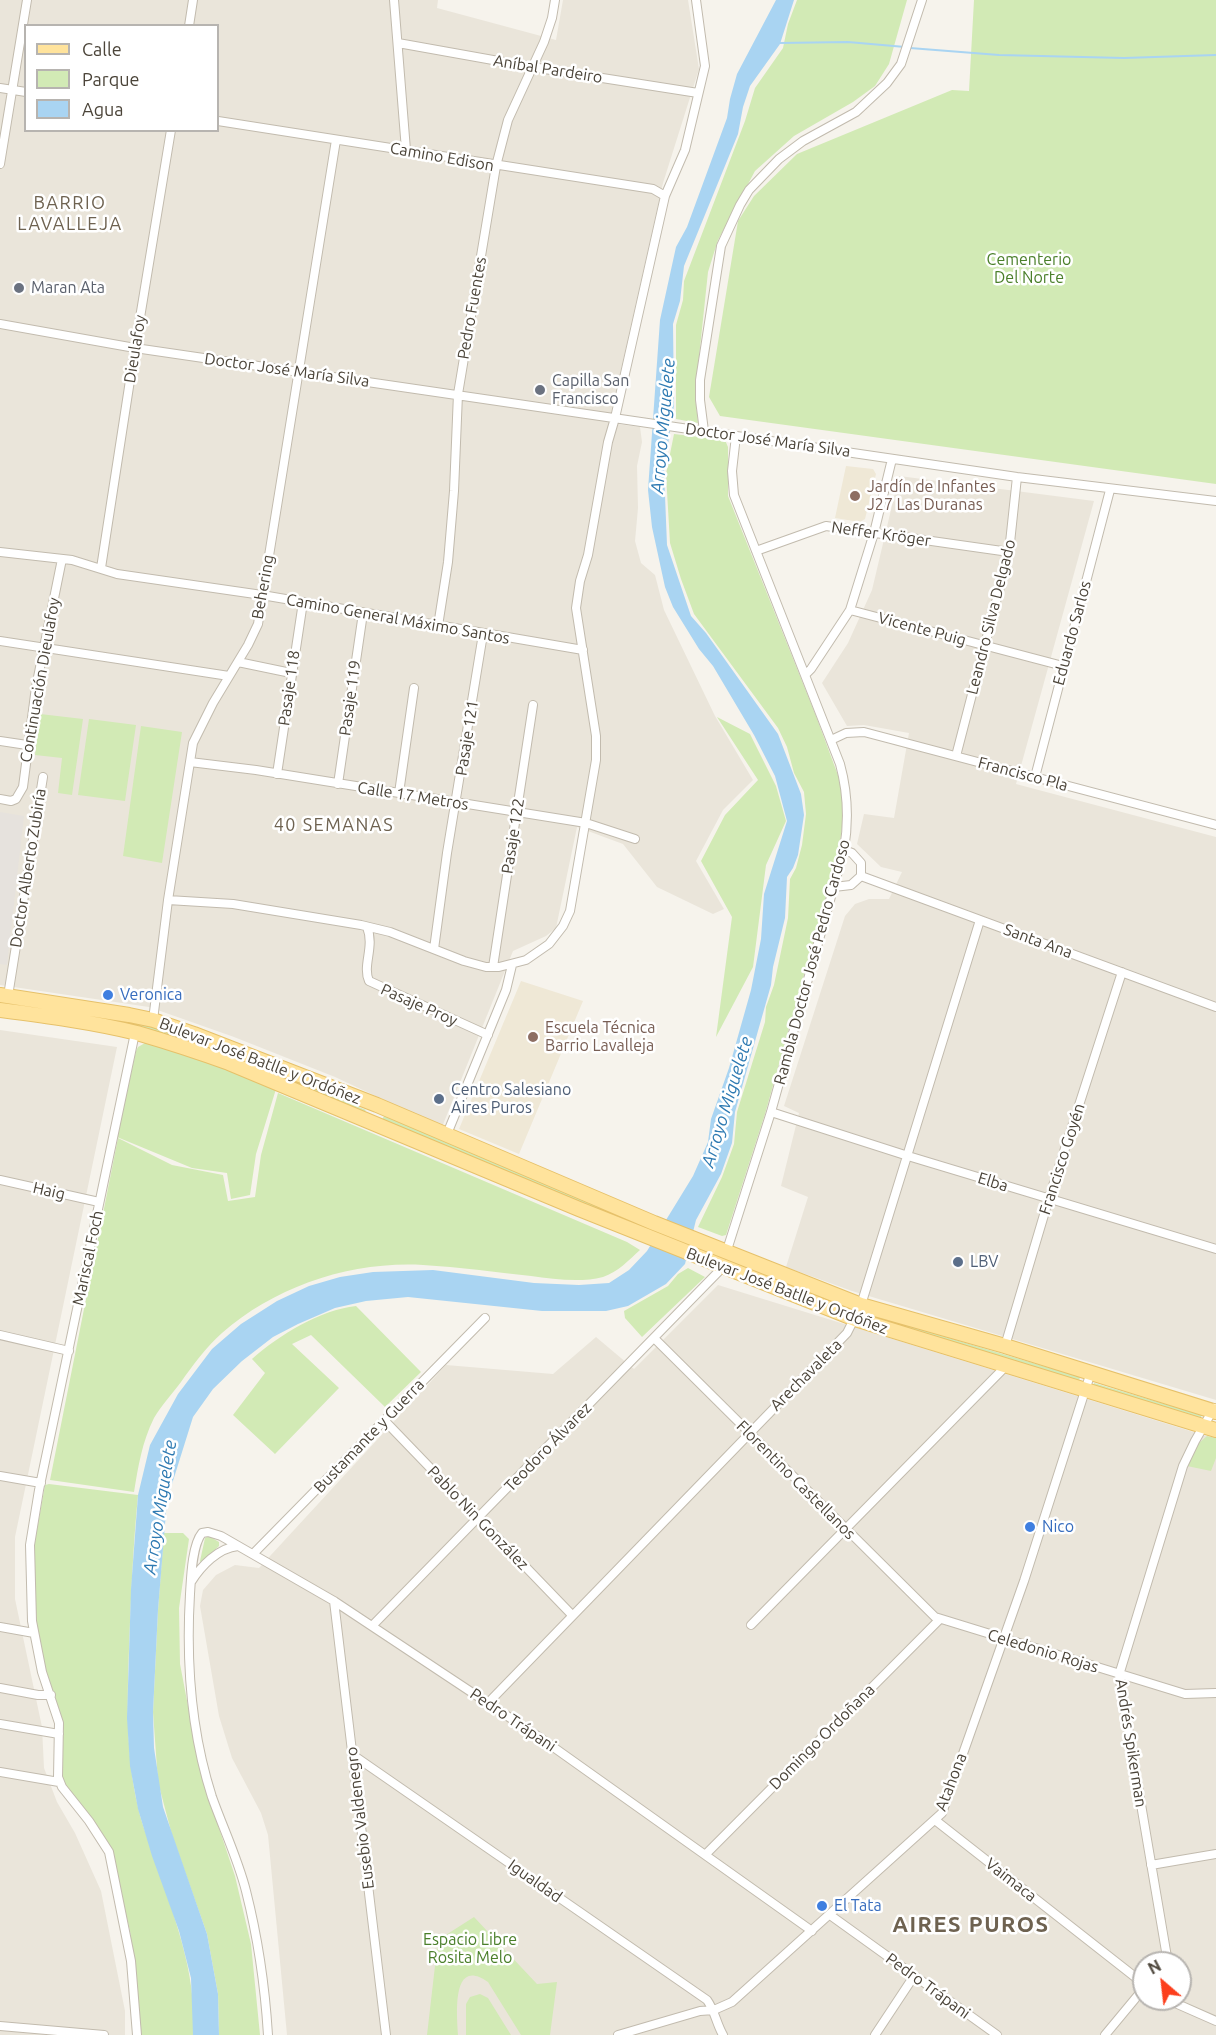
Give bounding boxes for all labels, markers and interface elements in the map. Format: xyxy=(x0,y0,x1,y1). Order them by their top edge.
legend xyxy=(24,24,219,132)
text: Calle xyxy=(82,39,122,59)
street label: Aníbal Pardeiro xyxy=(492,51,604,87)
text: Parque xyxy=(82,69,139,89)
text: Agua xyxy=(82,99,124,119)
street label: Camino Edison xyxy=(388,138,496,176)
district label: BARRIO LAVALLEJA xyxy=(17,192,123,234)
park label: Cementerio Del Norte xyxy=(987,250,1071,288)
street label: Pedro Fuentes xyxy=(454,255,490,361)
place label: Maran Ata xyxy=(31,278,105,298)
marker: Maran Ata xyxy=(12,281,26,295)
street label: Dieulafoy xyxy=(120,314,150,384)
street label: Doctor José María Silva xyxy=(203,349,371,391)
water label: Arroyo Miguelete xyxy=(646,357,680,495)
place label: Capilla San Francisco xyxy=(552,371,629,409)
marker: Capilla San Francisco xyxy=(533,383,547,397)
street label: Doctor José María Silva xyxy=(684,419,852,461)
place label: Jardín de Infantes J27 Las Duranas xyxy=(867,477,996,515)
marker: Jardín de Infantes J27 Las Duranas xyxy=(848,489,862,503)
street label: Neffer Kröger xyxy=(830,518,932,550)
street label: Leandro Silva Delgado xyxy=(962,537,1020,697)
street label: Behering xyxy=(248,553,278,621)
street label: Eduardo Sarlos xyxy=(1049,579,1095,687)
street label: Camino General Máximo Santos xyxy=(285,590,511,648)
street label: Continuación Dieulafoy xyxy=(16,596,64,764)
street label: Vicente Puig xyxy=(876,608,968,650)
street label: Pasaje 118 xyxy=(274,649,304,727)
street label: Pasaje 119 xyxy=(335,659,365,737)
street label: Pasaje 121 xyxy=(452,699,482,777)
street label: Francisco Pla xyxy=(976,753,1070,795)
street label: Calle 17 Metros xyxy=(356,778,470,814)
street label: Doctor Alberto Zubiría xyxy=(6,787,50,949)
street label: Pasaje 122 xyxy=(498,797,528,875)
district label: 40 SEMANAS xyxy=(274,814,394,836)
street label: Rambla Doctor José Pedro Cardoso xyxy=(770,837,854,1087)
street label: Santa Ana xyxy=(1001,920,1075,962)
street label: Pasaje Proy xyxy=(378,980,460,1030)
place label: Veronica xyxy=(120,985,182,1005)
marker: Veronica xyxy=(101,988,115,1002)
street label: Bulevar José Batlle y Ordóñez xyxy=(157,1014,363,1108)
place label: Escuela Técnica Barrio Lavalleja xyxy=(545,1018,655,1056)
marker: Escuela Técnica Barrio Lavalleja xyxy=(526,1030,540,1044)
water label: Arroyo Miguelete xyxy=(697,1034,757,1170)
place label: Centro Salesiano Aires Puros xyxy=(451,1080,571,1118)
marker: Centro Salesiano Aires Puros xyxy=(432,1092,446,1106)
street label: Francisco Goyén xyxy=(1035,1101,1089,1217)
street label: Elba xyxy=(975,1168,1011,1196)
street label: Haig xyxy=(31,1178,67,1204)
street label: Mariscal Foch xyxy=(69,1209,107,1307)
street label: Bulevar José Batlle y Ordóñez xyxy=(684,1244,890,1338)
place label: LBV xyxy=(970,1252,998,1272)
marker: LBV xyxy=(951,1255,965,1269)
street label: Arechavaleta xyxy=(766,1335,846,1415)
street label: Bustamante y Guerra xyxy=(310,1375,428,1497)
street label: Teodoro Álvarez xyxy=(500,1398,596,1496)
street label: Florentino Castellanos xyxy=(732,1416,860,1544)
water label: Arroyo Miguelete xyxy=(139,1438,181,1576)
street label: Pablo Nin González xyxy=(423,1462,533,1574)
place label: Nico xyxy=(1042,1517,1074,1537)
marker: Nico xyxy=(1023,1520,1037,1534)
street label: Celedonio Rojas xyxy=(985,1625,1101,1677)
street label: Andrés Spikerman xyxy=(1111,1677,1151,1809)
street label: Domingo Ordoñana xyxy=(765,1680,879,1794)
street label: Pedro Trápani xyxy=(466,1684,560,1756)
street label: Eusebio Valdenegro xyxy=(342,1746,378,1890)
street label: Atahona xyxy=(931,1750,971,1814)
street label: Vaimaca xyxy=(982,1854,1040,1906)
street label: Igualdad xyxy=(504,1855,566,1907)
place label: El Tata xyxy=(834,1896,882,1916)
marker: El Tata xyxy=(815,1899,829,1913)
district label: AIRES PUROS xyxy=(892,1912,1050,1938)
park label: Espacio Libre Rosita Melo xyxy=(423,1930,517,1968)
street label: Pedro Trápani xyxy=(882,1949,974,2023)
north arrow xyxy=(1132,1951,1192,2011)
text: N xyxy=(1145,1956,1164,1978)

